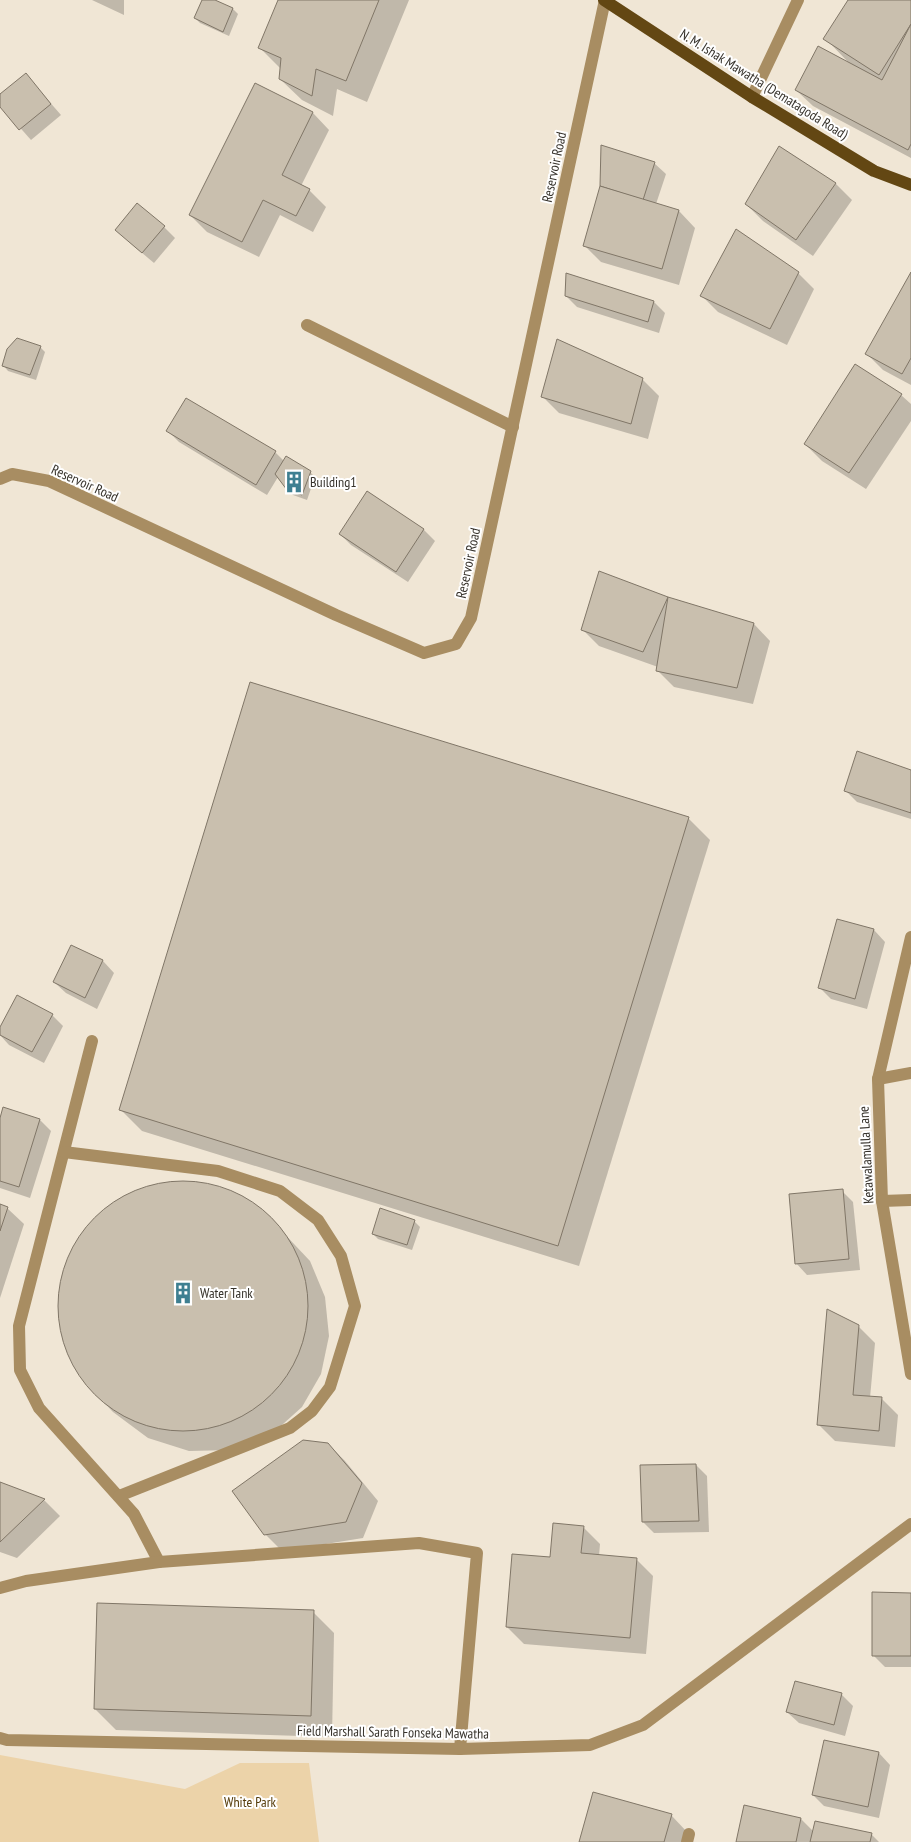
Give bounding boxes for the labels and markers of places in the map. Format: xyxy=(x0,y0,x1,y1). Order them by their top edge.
building icon: Building1 xyxy=(281,469,307,495)
place label: Building1 xyxy=(310,473,357,491)
building icon: Water Tank xyxy=(170,1280,196,1306)
place label: Water Tank xyxy=(200,1284,253,1302)

